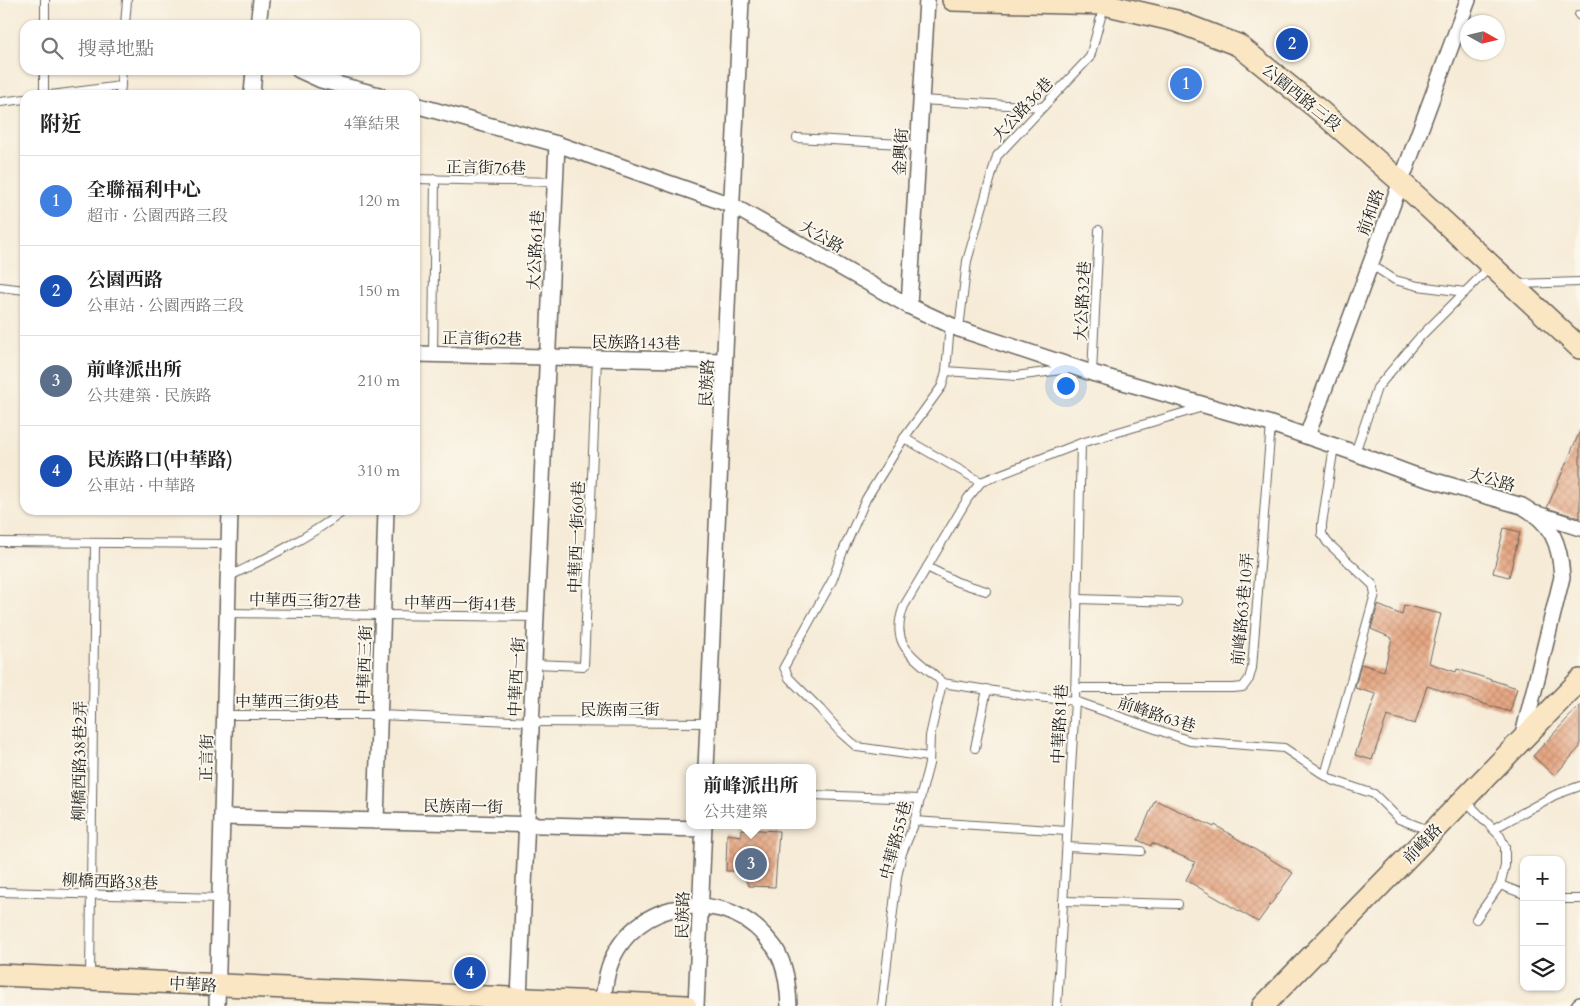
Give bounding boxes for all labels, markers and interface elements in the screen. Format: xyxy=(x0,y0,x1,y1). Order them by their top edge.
north arrow xyxy=(1460,15,1505,60)
search box xyxy=(20,20,420,75)
pin: 2 xyxy=(1276,25,1308,63)
icon: search xyxy=(38,34,66,62)
text: 搜尋地點 xyxy=(78,36,154,62)
street label: 公園西路三段 xyxy=(1257,59,1346,137)
pin: 1 xyxy=(1170,65,1202,103)
street label: 大公路36巷 xyxy=(987,73,1058,147)
text: 附近 xyxy=(40,110,82,139)
text: 4筆結果 xyxy=(344,113,400,135)
street label: 金興街 xyxy=(889,128,913,177)
street label: 正言街76巷 xyxy=(446,156,526,180)
text: 全聯福利中心 xyxy=(87,177,201,203)
street label: 前和路 xyxy=(1352,186,1389,239)
text: 1 xyxy=(52,190,60,212)
text: 120 m xyxy=(358,190,400,212)
text: 超市 · 公園西路三段 xyxy=(87,205,228,227)
street label: 大公路61巷 xyxy=(523,209,549,291)
street label: 大公路 xyxy=(795,215,848,258)
street label: 大公路32巷 xyxy=(1070,260,1096,342)
text: 公園西路 xyxy=(87,267,163,293)
text: 2 xyxy=(52,280,60,302)
text: 150 m xyxy=(358,280,400,302)
text: 公車站 · 公園西路三段 xyxy=(87,295,244,317)
street label: 正言街62巷 xyxy=(442,327,522,351)
street label: 民族路143巷 xyxy=(592,331,680,355)
text: 前峰派出所 xyxy=(87,357,182,383)
street label: 民族路 xyxy=(695,359,719,408)
text: 3 xyxy=(52,370,60,392)
text: 210 m xyxy=(358,370,400,392)
your location xyxy=(1053,373,1079,399)
text: 公共建築 · 民族路 xyxy=(87,385,212,407)
text: 民族路口(中華路) xyxy=(87,447,233,473)
text: 4 xyxy=(52,460,60,482)
text: 310 m xyxy=(358,460,400,482)
street label: 大公路 xyxy=(1466,463,1518,497)
text: 公車站 · 中華路 xyxy=(87,475,196,497)
street label: 中華西一街60巷 xyxy=(564,480,590,594)
street label: 前峰路63巷10弄 xyxy=(1227,552,1259,666)
street label: 中華西三街27巷 xyxy=(249,589,361,613)
street label: 中華西一街41巷 xyxy=(404,592,516,616)
street label: 中華西三街 xyxy=(353,625,377,705)
street label: 中華西一街 xyxy=(504,637,530,718)
street label: 中華路81巷 xyxy=(1047,683,1073,765)
street label: 中華西三街9巷 xyxy=(235,691,339,713)
street label: 前峰路63巷 xyxy=(1115,692,1198,738)
street label: 民族南三街 xyxy=(580,699,660,721)
street label: 柳橋西路38巷2弄 xyxy=(68,701,92,821)
street label: 正言街 xyxy=(196,734,218,782)
popup xyxy=(686,764,816,829)
text: 前峰派出所 xyxy=(703,773,799,799)
street label: 民族南一街 xyxy=(423,795,503,819)
street label: 中華路55巷 xyxy=(875,799,917,882)
text: 公共建築 xyxy=(703,801,768,823)
street label: 前峰路 xyxy=(1398,819,1447,869)
pin: 3 xyxy=(735,845,767,883)
map controls xyxy=(1520,856,1565,991)
button: + xyxy=(1520,856,1565,901)
street label: 柳橋西路38巷 xyxy=(61,869,159,895)
street label: 民族路 xyxy=(671,891,695,939)
button: − xyxy=(1520,901,1565,946)
button: layers xyxy=(1520,946,1565,991)
pin: 4 xyxy=(454,954,486,992)
street label: 中華路 xyxy=(168,973,217,997)

